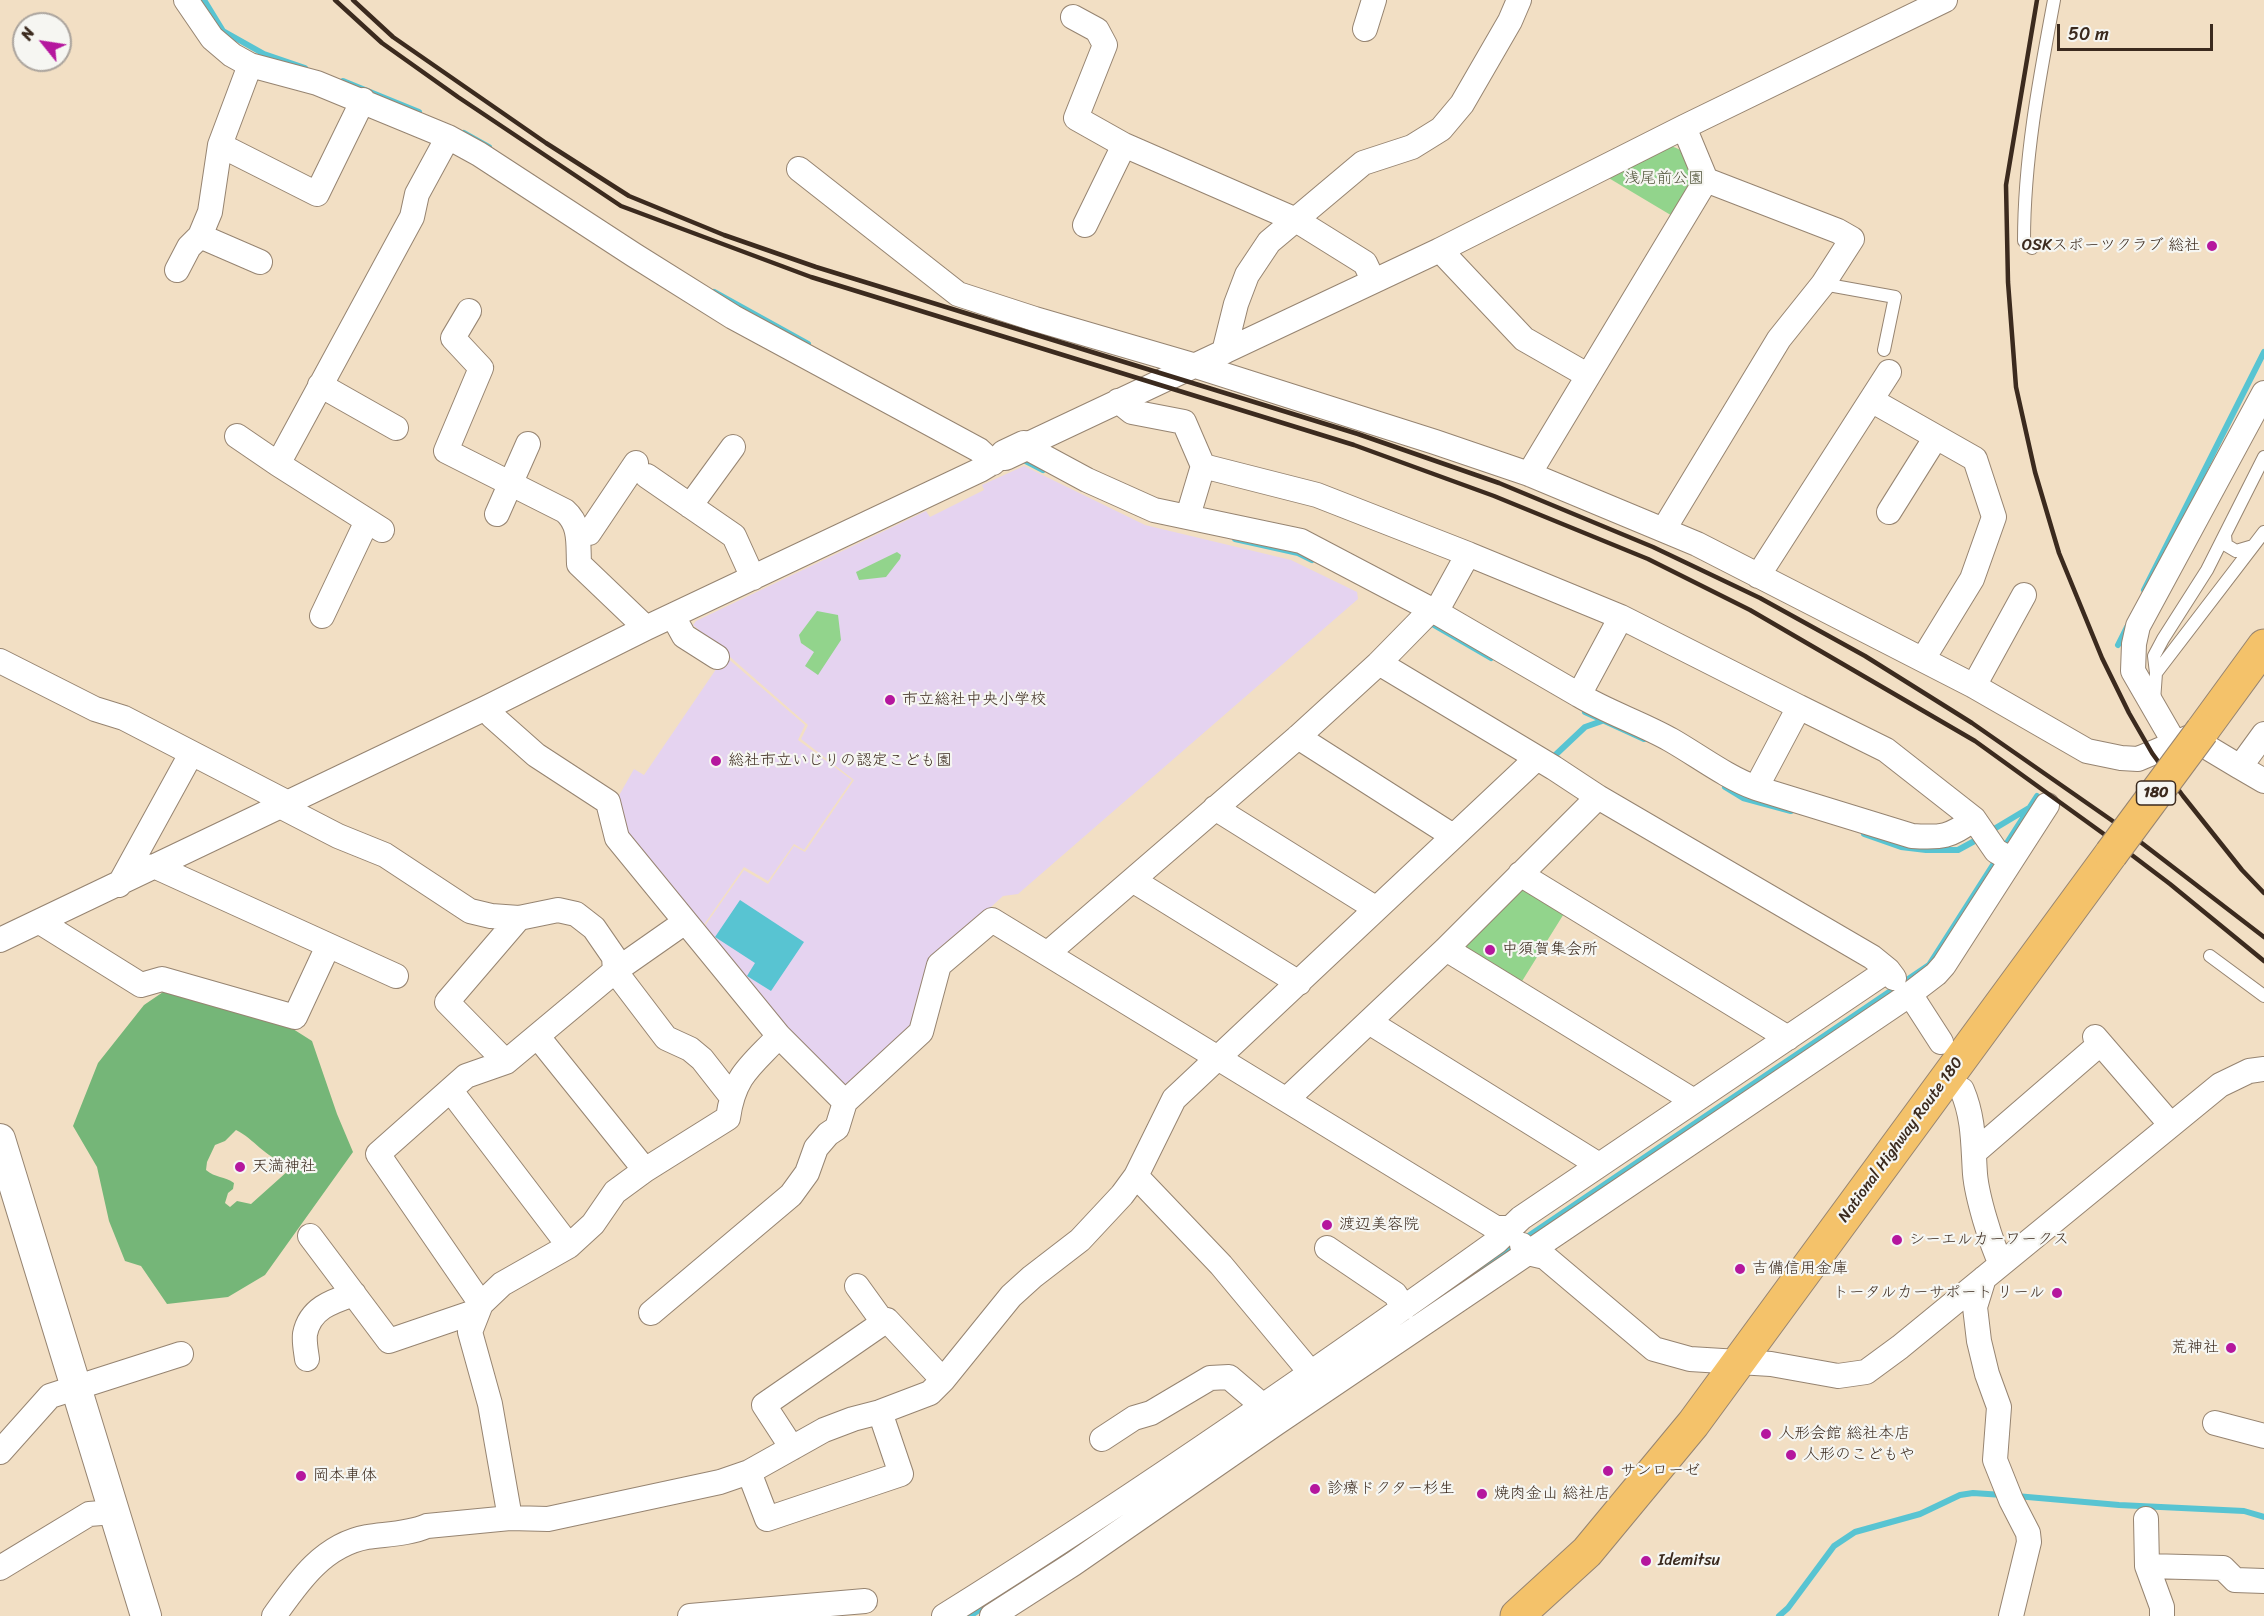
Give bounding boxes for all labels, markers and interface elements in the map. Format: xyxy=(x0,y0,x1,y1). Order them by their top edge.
north arrow xyxy=(12,12,72,72)
scale bar xyxy=(2060,12,2216,50)
text: 50 m xyxy=(2068,18,2109,50)
text: N xyxy=(12,22,43,46)
park label: 浅尾前公園 xyxy=(1624,169,1704,189)
place label: OSKスポーツクラブ 総社 xyxy=(2022,236,2200,256)
marker: OSKスポーツクラブ 総社 xyxy=(2205,239,2219,253)
place label: 市立総社中央小学校 xyxy=(902,690,1046,710)
marker: 市立総社中央小学校 xyxy=(883,693,897,707)
place label: 総社市立いじりの認定こども園 xyxy=(728,751,952,771)
marker: 総社市立いじりの認定こども園 xyxy=(709,754,723,768)
road number: 180 xyxy=(2136,781,2176,805)
place label: 中須賀集会所 xyxy=(1502,940,1598,960)
marker: 中須賀集会所 xyxy=(1483,943,1497,957)
street label: National Highway Route 180 xyxy=(1835,1054,1967,1226)
place label: 天満神社 xyxy=(252,1157,316,1177)
marker: 天満神社 xyxy=(233,1160,247,1174)
place label: 渡辺美容院 xyxy=(1339,1215,1419,1235)
marker: 渡辺美容院 xyxy=(1320,1218,1334,1232)
place label: シーエルカーワークス xyxy=(1909,1230,2069,1250)
marker: シーエルカーワークス xyxy=(1890,1233,1904,1247)
place label: 吉備信用金庫 xyxy=(1752,1259,1848,1279)
marker: 吉備信用金庫 xyxy=(1733,1262,1747,1276)
place label: トータルカーサポート リール xyxy=(1833,1283,2045,1303)
marker: トータルカーサポート リール xyxy=(2050,1286,2064,1300)
place label: 荒神社 xyxy=(2171,1338,2219,1358)
marker: 荒神社 xyxy=(2224,1341,2238,1355)
place label: 人形会館 総社本店 xyxy=(1778,1424,1910,1444)
marker: 人形会館 総社本店 xyxy=(1759,1427,1773,1441)
place label: 人形のこどもや xyxy=(1803,1445,1915,1465)
marker: 人形のこどもや xyxy=(1784,1448,1798,1462)
place label: サンローゼ xyxy=(1620,1461,1700,1481)
marker: サンローゼ xyxy=(1601,1464,1615,1478)
place label: 岡本車体 xyxy=(313,1466,377,1486)
marker: 岡本車体 xyxy=(294,1469,308,1483)
place label: 診療ドクター杉生 xyxy=(1327,1479,1455,1499)
marker: 診療ドクター杉生 xyxy=(1308,1482,1322,1496)
place label: 焼肉金山 総社店 xyxy=(1494,1484,1610,1504)
marker: 焼肉金山 総社店 xyxy=(1475,1487,1489,1501)
place label: Idemitsu xyxy=(1658,1551,1720,1571)
marker: Idemitsu xyxy=(1639,1554,1653,1568)

